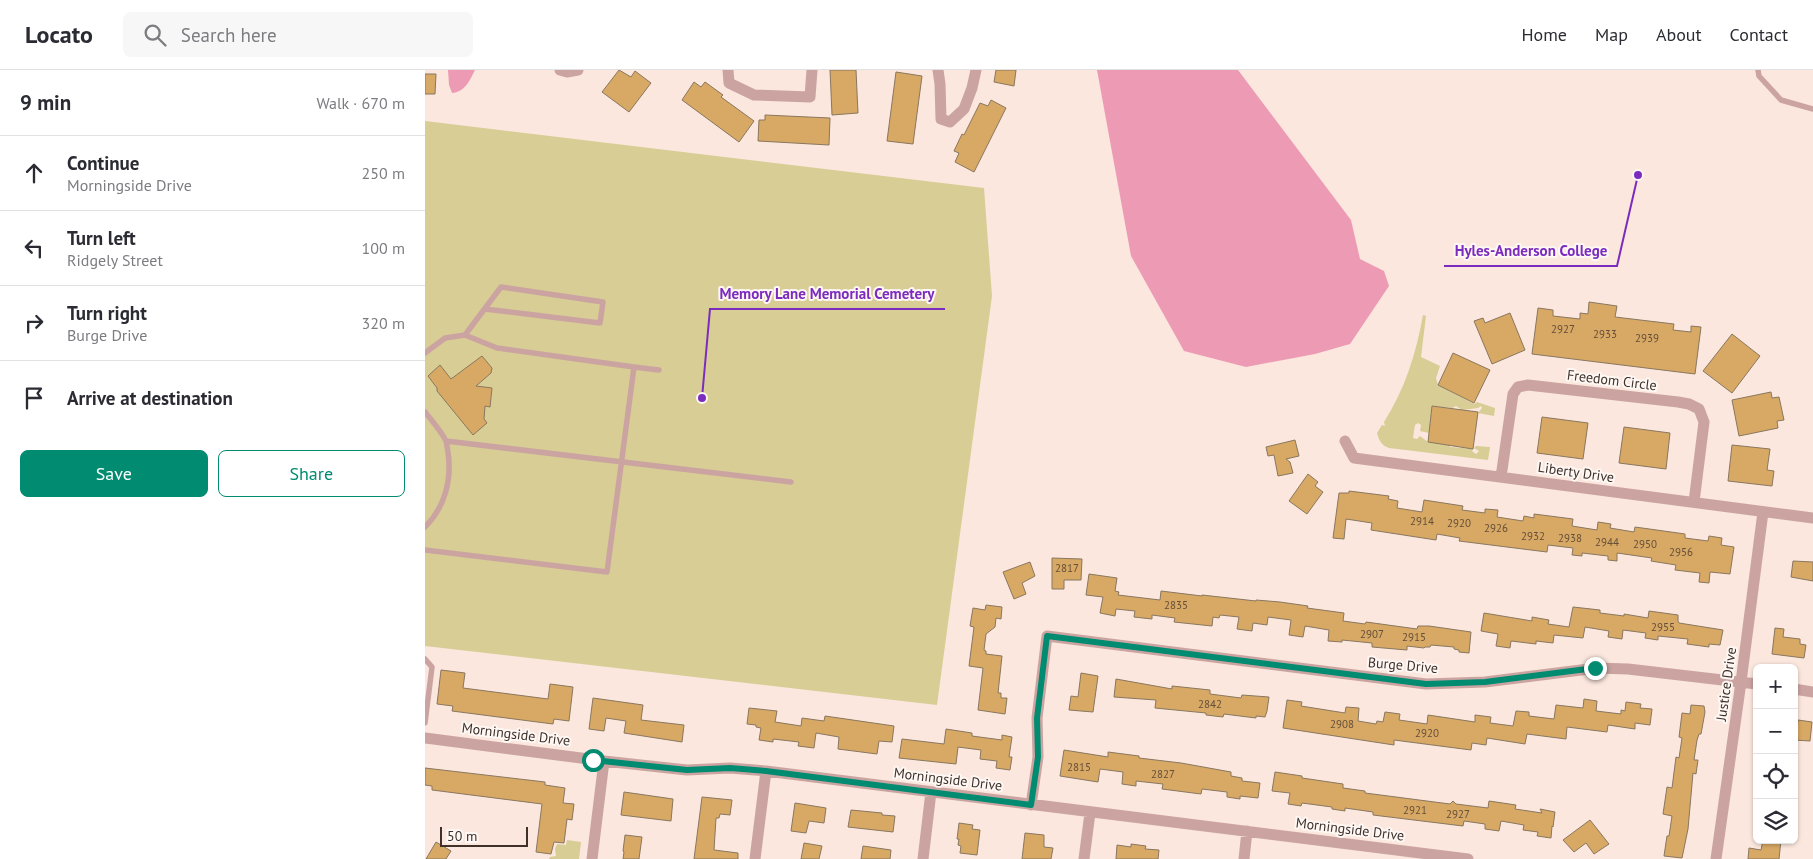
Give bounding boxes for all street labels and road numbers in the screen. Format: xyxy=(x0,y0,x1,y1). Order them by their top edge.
street label: Freedom Circle xyxy=(1566,366,1658,394)
street label: Liberty Drive xyxy=(1537,458,1615,486)
street label: Justice Drive xyxy=(1712,646,1740,723)
street label: Burge Drive xyxy=(1367,653,1439,677)
street label: Morningside Drive xyxy=(461,718,571,750)
street label: Morningside Drive xyxy=(893,763,1003,795)
street label: Morningside Drive xyxy=(1295,813,1405,845)

